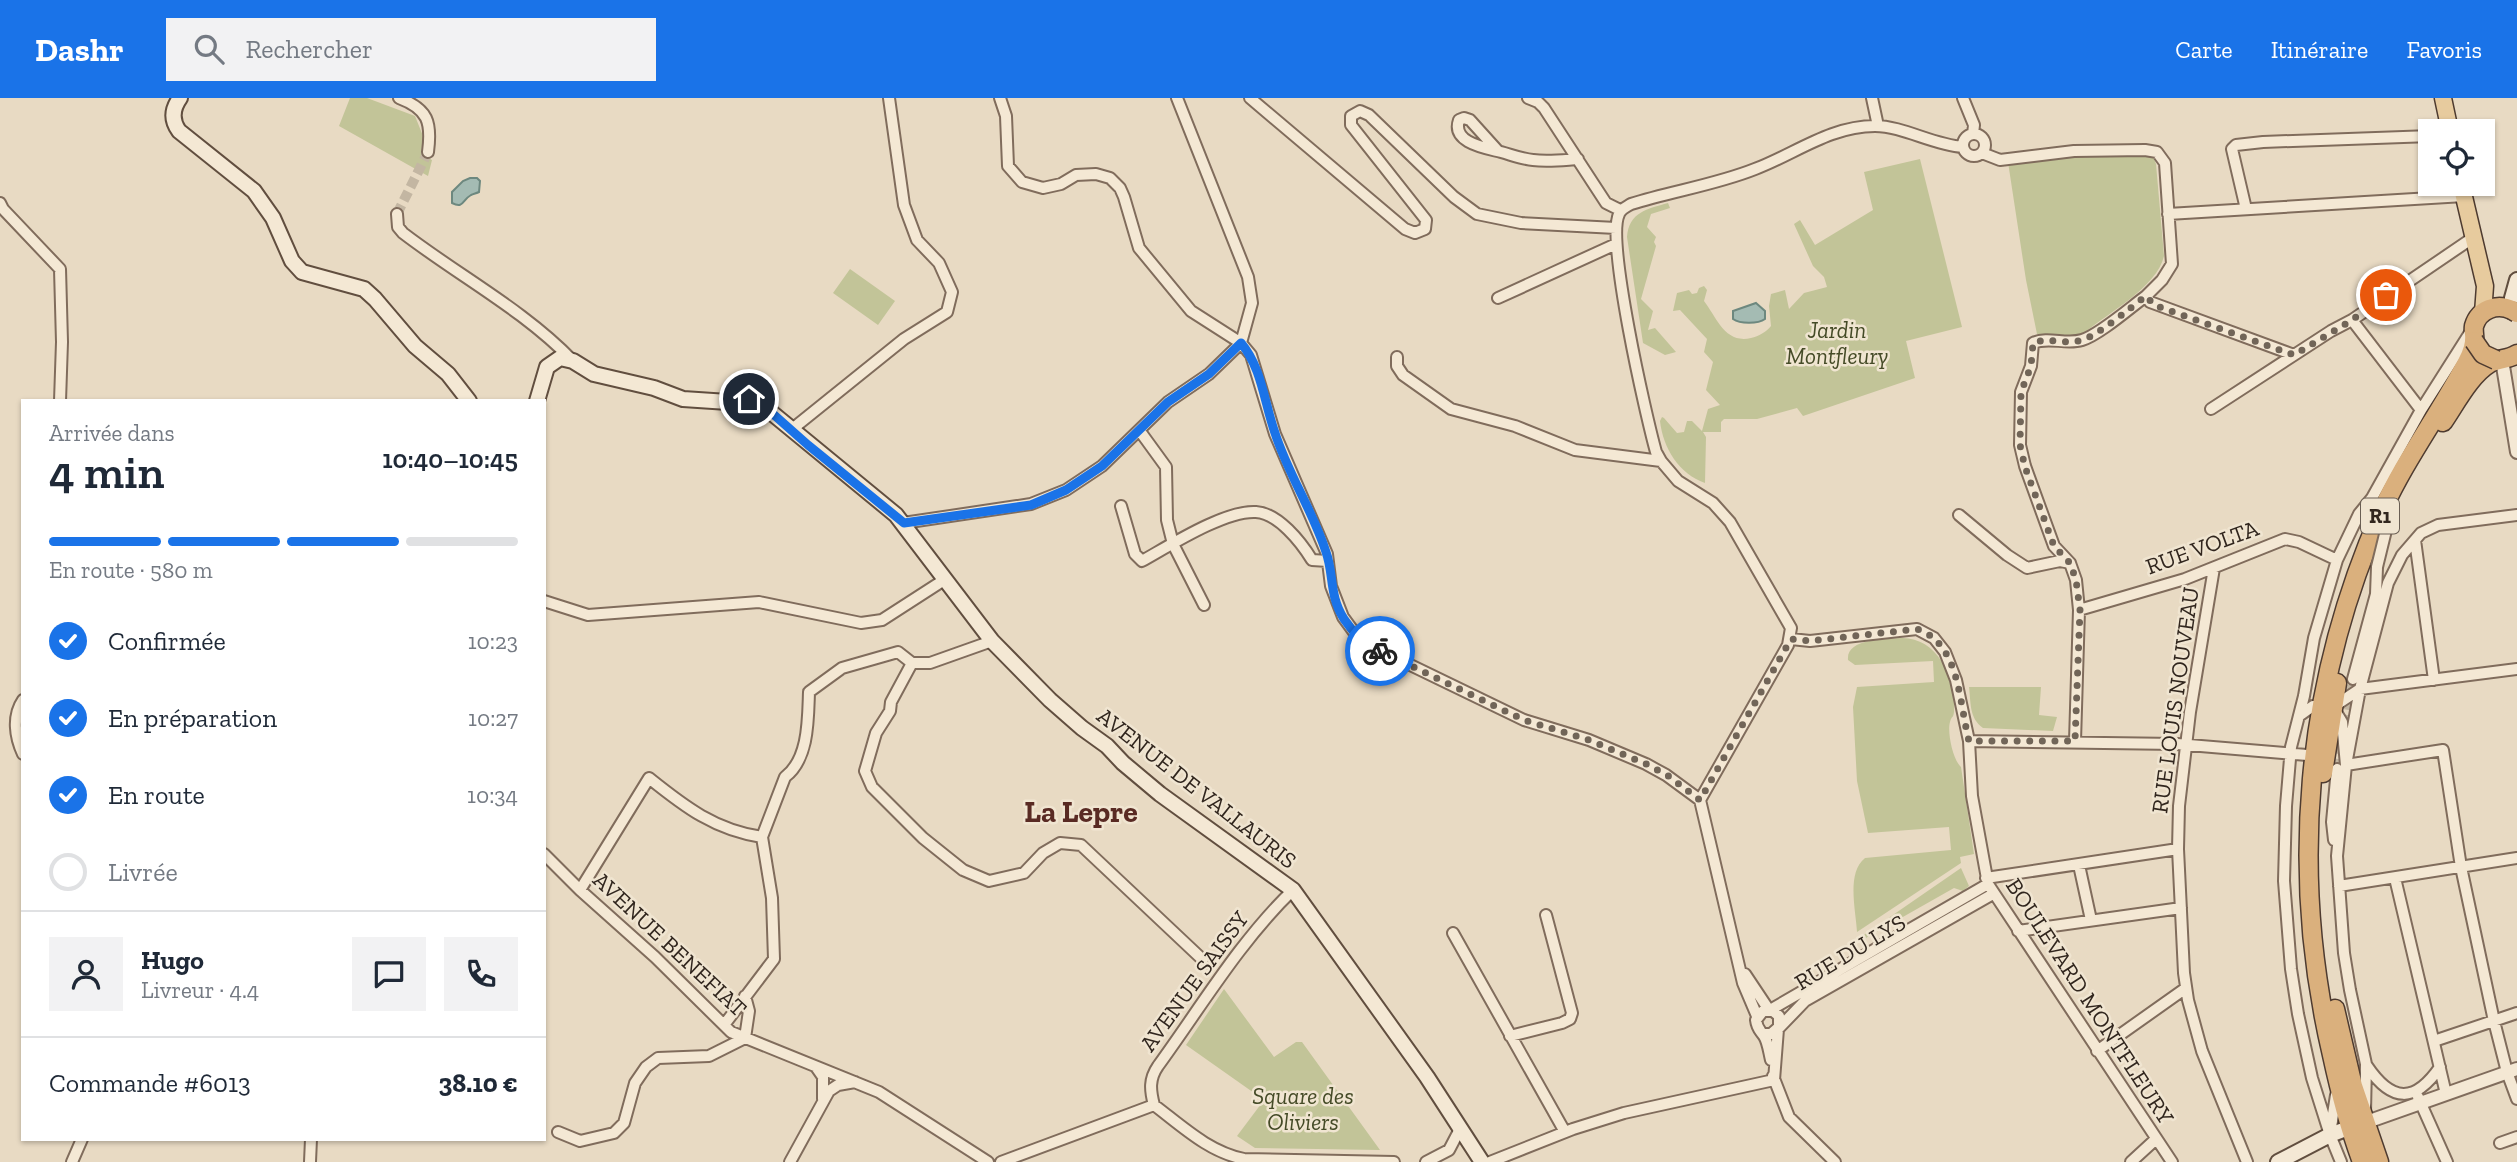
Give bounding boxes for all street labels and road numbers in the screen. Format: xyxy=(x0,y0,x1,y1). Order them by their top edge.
road number: R1 xyxy=(2361,498,2399,534)
street label: RUE VOLTA xyxy=(2142,513,2263,580)
street label: RUE LOUIS NOUVEAU xyxy=(2145,585,2205,815)
street label: AVENUE DE VALLAURIS xyxy=(1092,701,1302,875)
street label: AVENUE BENEFIAT xyxy=(587,866,753,1022)
street label: BOULEVARD MONTFLEURY xyxy=(2000,873,2181,1130)
street label: AVENUE SAISSY xyxy=(1134,905,1255,1057)
street label: RUE DU LYS xyxy=(1789,908,1911,996)

